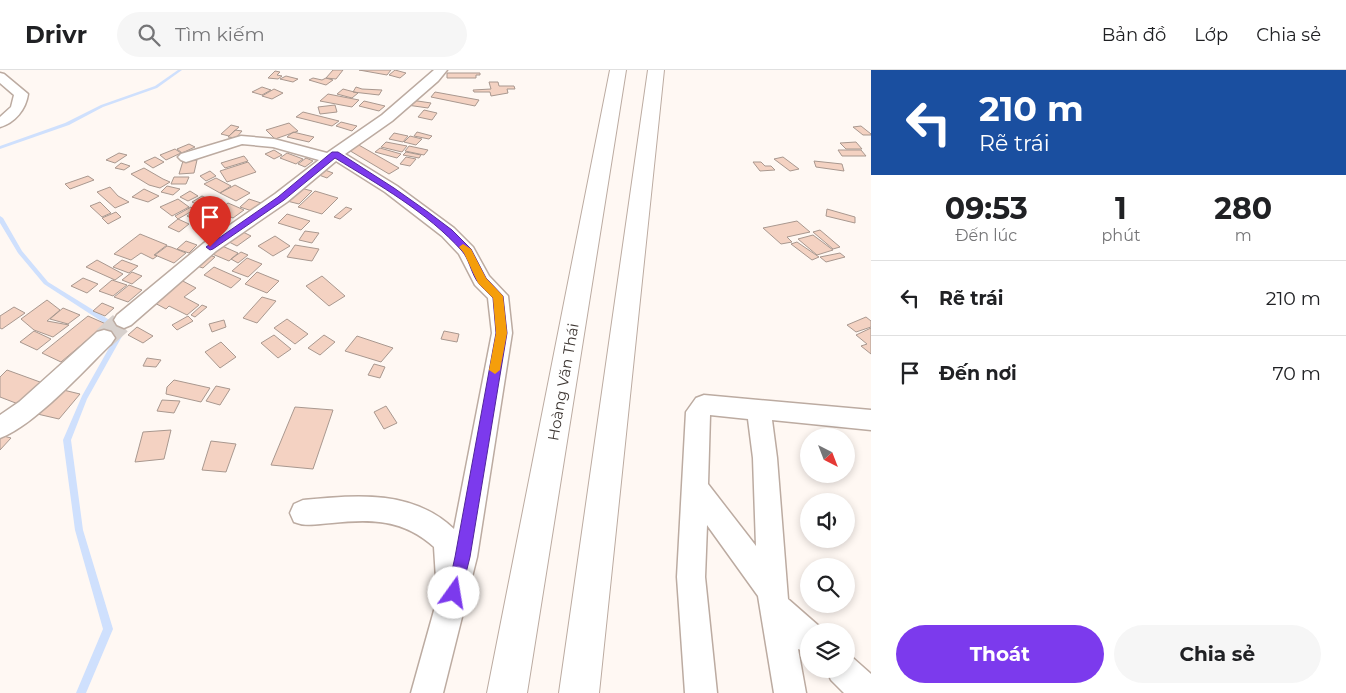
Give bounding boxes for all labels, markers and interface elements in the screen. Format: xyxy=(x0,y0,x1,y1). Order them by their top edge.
search box xyxy=(117,12,467,57)
text: Drivr xyxy=(25,20,87,49)
icon: search xyxy=(135,21,163,49)
text: Tìm kiếm xyxy=(175,23,265,46)
text: Bản đồ xyxy=(1102,24,1166,46)
text: Lớp xyxy=(1194,24,1228,46)
text: Chia sẻ xyxy=(1256,24,1321,46)
text: 210 m xyxy=(979,87,1084,130)
icon: left xyxy=(896,90,961,155)
text: Rẽ trái xyxy=(979,130,1050,157)
text: 09:53 xyxy=(945,190,1028,227)
text: 1 xyxy=(1115,190,1127,227)
text: 280 xyxy=(1214,190,1272,227)
pin xyxy=(189,196,231,247)
icon: arrive xyxy=(196,203,224,231)
text: Đến lúc xyxy=(955,226,1017,245)
text: phút xyxy=(1102,226,1140,245)
text: m xyxy=(1235,226,1252,245)
icon: left xyxy=(896,284,924,312)
text: Rẽ trái xyxy=(939,287,1004,310)
text: 210 m xyxy=(1266,287,1321,310)
street label: Hoàng Văn Thái xyxy=(543,322,583,442)
icon: arrive xyxy=(896,359,924,387)
text: Đến nơi xyxy=(939,362,1017,385)
text: 70 m xyxy=(1272,362,1321,385)
north arrow xyxy=(800,428,855,482)
map controls xyxy=(800,428,855,678)
button: sound xyxy=(800,493,855,548)
button: search xyxy=(800,558,855,613)
position arrow xyxy=(427,566,479,618)
button: layers xyxy=(800,623,855,678)
button: Thoát xyxy=(896,625,1104,683)
button: Chia sẻ xyxy=(1114,625,1321,683)

